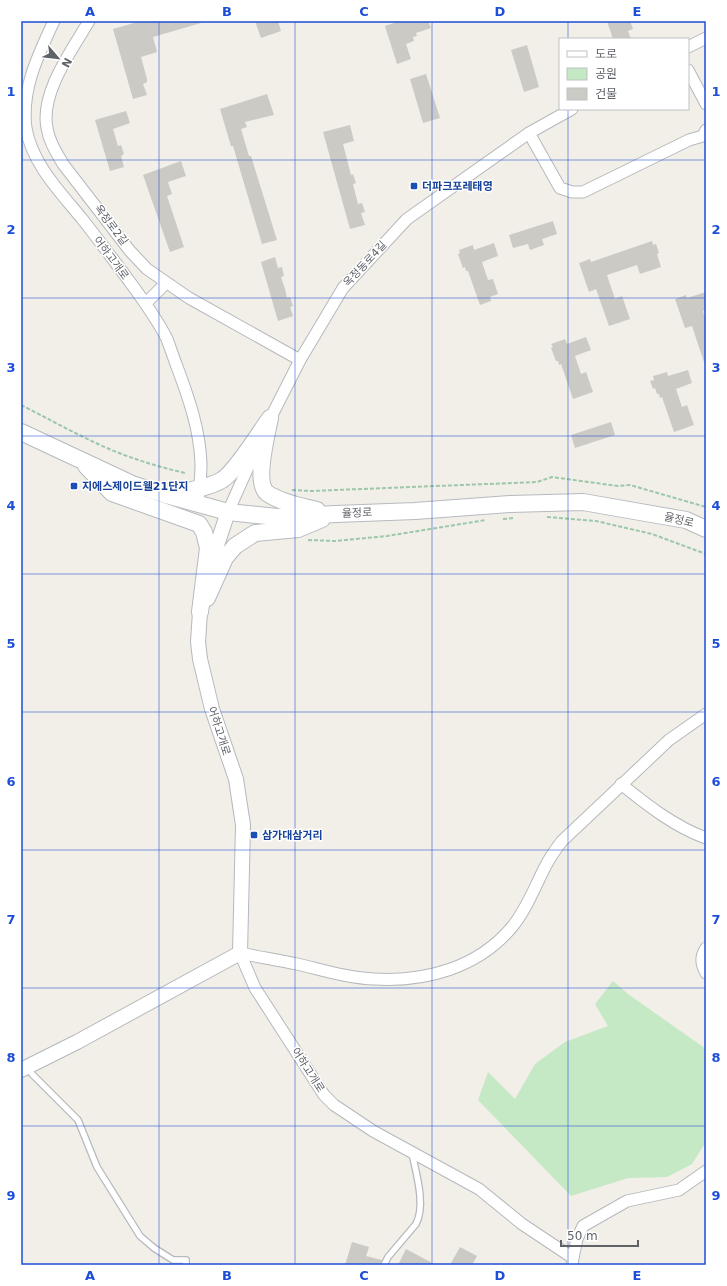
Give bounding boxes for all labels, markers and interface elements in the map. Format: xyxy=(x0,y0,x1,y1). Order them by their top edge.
text: A xyxy=(85,4,95,19)
text: B xyxy=(222,4,232,19)
text: C xyxy=(359,4,369,19)
text: D xyxy=(495,4,506,19)
text: E xyxy=(633,4,641,19)
north arrow xyxy=(38,38,78,78)
legend xyxy=(559,38,689,110)
text: 도로 xyxy=(595,47,617,61)
text: N xyxy=(58,55,74,70)
text: 공원 xyxy=(595,67,617,81)
text: 1 xyxy=(6,84,16,99)
text: 1 xyxy=(711,84,721,99)
text: 건물 xyxy=(595,87,617,101)
place label: 더파크포레태영 xyxy=(422,180,493,193)
marker: 더파크포레태영 xyxy=(409,181,419,191)
street label: 옥정로2길 xyxy=(92,202,130,248)
text: 2 xyxy=(6,222,16,237)
text: 2 xyxy=(711,222,721,237)
street label: 어하고개로 xyxy=(91,234,131,282)
street label: 옥정동로4길 xyxy=(341,239,389,289)
text: 3 xyxy=(6,360,16,375)
text: 3 xyxy=(711,360,721,375)
place label: 지에스제이드웰21단지 xyxy=(82,480,188,493)
marker: 지에스제이드웰21단지 xyxy=(69,481,79,491)
text: 4 xyxy=(6,498,16,513)
text: 4 xyxy=(711,498,721,513)
street label: 율정로 xyxy=(342,506,372,520)
street label: 율정로 xyxy=(663,510,695,530)
text: 5 xyxy=(6,636,16,651)
text: 5 xyxy=(711,636,721,651)
street label: 어하고개로 xyxy=(205,705,233,757)
text: 6 xyxy=(6,774,16,789)
text: 6 xyxy=(711,774,721,789)
place label: 삼가대삼거리 xyxy=(262,829,323,842)
marker: 삼가대삼거리 xyxy=(249,830,259,840)
text: 7 xyxy=(6,912,16,927)
text: 7 xyxy=(711,912,721,927)
street label: 어하고개로 xyxy=(289,1045,327,1095)
text: 8 xyxy=(6,1050,16,1065)
text: 8 xyxy=(711,1050,721,1065)
text: 9 xyxy=(6,1188,16,1203)
text: 9 xyxy=(711,1188,721,1203)
scale bar xyxy=(561,1222,638,1248)
text: 50 m xyxy=(567,1229,598,1243)
text: A xyxy=(85,1268,95,1283)
text: B xyxy=(222,1268,232,1283)
text: C xyxy=(359,1268,369,1283)
text: D xyxy=(495,1268,506,1283)
text: E xyxy=(633,1268,641,1283)

